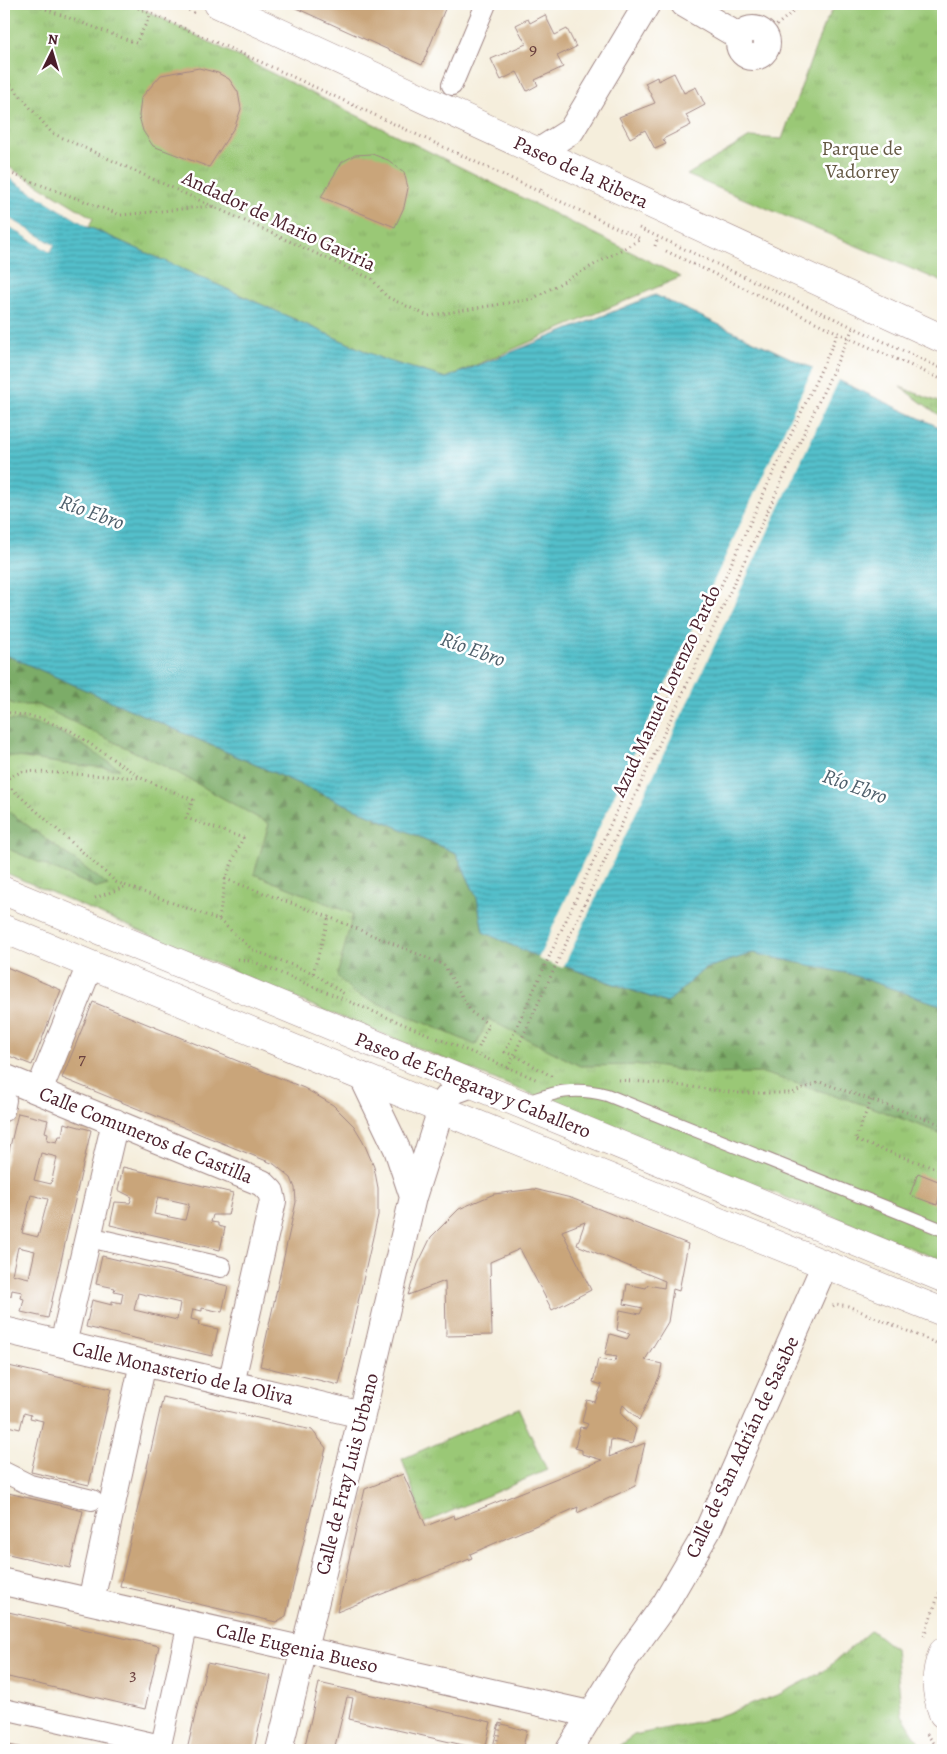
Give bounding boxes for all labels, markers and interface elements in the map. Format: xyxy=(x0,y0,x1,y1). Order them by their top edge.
north arrow xyxy=(28,28,78,78)
text: N xyxy=(47,30,59,49)
house number: 9 xyxy=(529,37,537,61)
street label: Paseo de la Ribera xyxy=(509,129,654,215)
park label: Parque de Vadorrey xyxy=(821,135,903,185)
street label: Andador de Mario Gaviria xyxy=(177,164,381,278)
water label: Río Ebro xyxy=(56,487,128,537)
street label: Azud Manuel Lorenzo Pardo xyxy=(605,581,727,802)
water label: Río Ebro xyxy=(437,624,509,674)
water label: Río Ebro xyxy=(819,761,891,811)
street label: Paseo de Echegaray y Caballero xyxy=(351,1025,595,1145)
house number: 7 xyxy=(78,1046,86,1070)
street label: Calle Comuneros de Castilla xyxy=(35,1080,258,1191)
street label: Calle de San Adrián de Sasabe xyxy=(679,1332,805,1562)
street label: Calle Monasterio de la Oliva xyxy=(70,1334,297,1412)
street label: Calle de Fray Luis Urbano xyxy=(309,1370,385,1578)
street label: Calle Eugenia Bueso xyxy=(213,1616,381,1680)
house number: 3 xyxy=(129,1662,137,1686)

